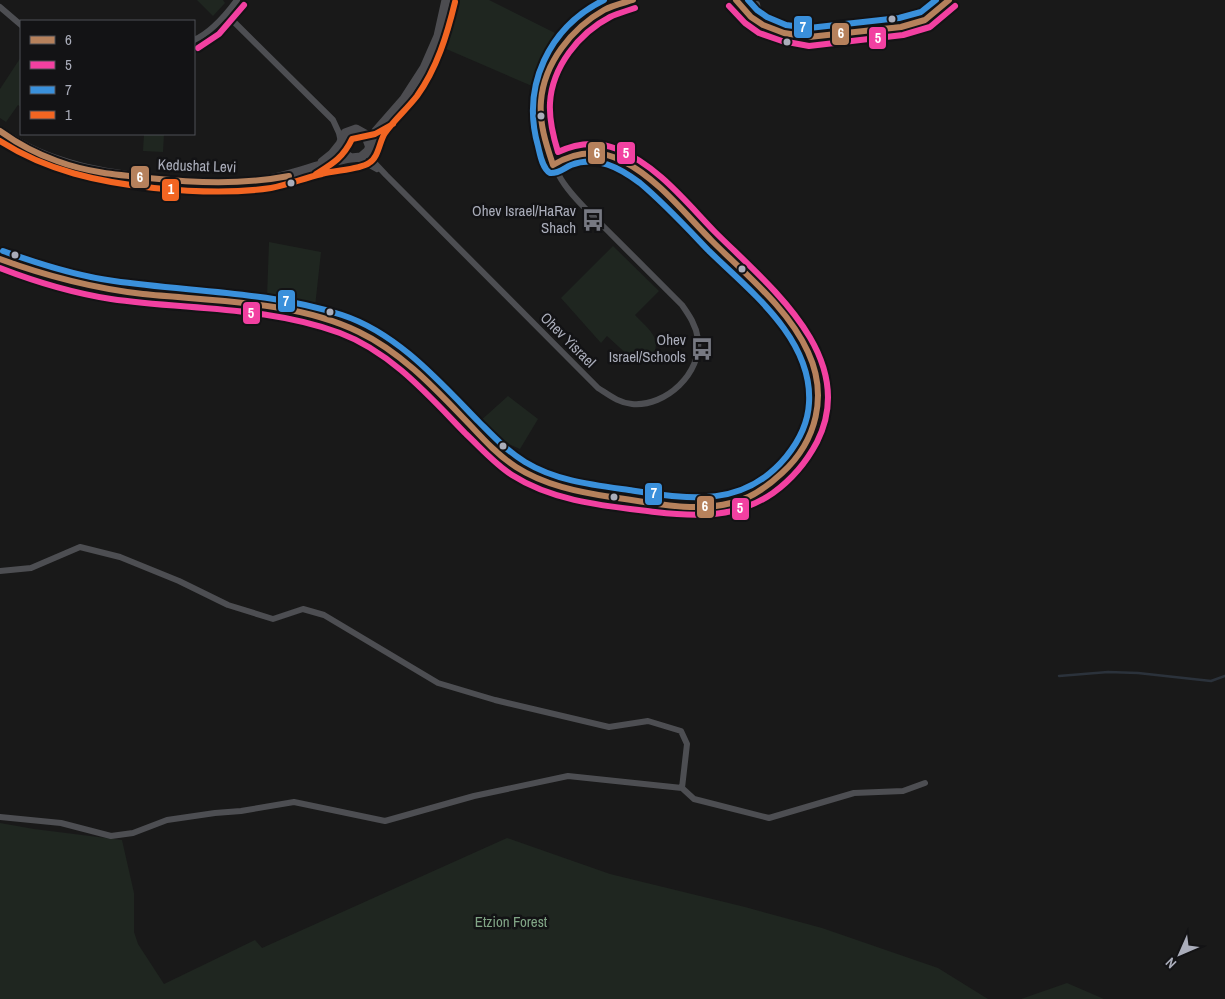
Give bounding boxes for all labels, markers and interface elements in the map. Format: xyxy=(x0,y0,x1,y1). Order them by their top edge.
unlabelled marker xyxy=(887,14,897,24)
line badge: 7 xyxy=(793,15,813,39)
text: 7 xyxy=(800,18,807,36)
legend xyxy=(20,20,195,135)
line badge: 6 xyxy=(831,22,850,46)
text: 6 xyxy=(838,24,844,42)
line badge: 5 xyxy=(868,26,887,50)
text: 6 xyxy=(65,29,72,50)
text: 5 xyxy=(875,29,882,47)
unlabelled marker xyxy=(782,37,792,47)
text: 5 xyxy=(65,54,72,75)
text: 7 xyxy=(65,79,72,100)
text: 1 xyxy=(65,104,72,125)
unlabelled marker xyxy=(536,111,546,121)
line badge: 6 xyxy=(587,141,606,165)
line badge: 5 xyxy=(616,141,636,165)
text: 6 xyxy=(594,144,600,162)
text: 5 xyxy=(623,144,630,162)
street label: Kedushat Levi xyxy=(157,154,237,177)
line badge: 6 xyxy=(130,165,150,189)
text: 6 xyxy=(137,168,143,186)
line badge: 1 xyxy=(161,178,180,202)
unlabelled marker xyxy=(286,178,296,188)
text: 1 xyxy=(168,180,175,198)
place label: Ohev Israel/HaRav Shach xyxy=(472,200,577,238)
bus stop icon: Ohev Israel/HaRav Shach xyxy=(580,207,606,233)
unlabelled marker xyxy=(10,250,20,260)
unlabelled marker xyxy=(737,264,747,274)
line badge: 7 xyxy=(277,289,296,313)
text: 7 xyxy=(283,292,290,310)
line badge: 5 xyxy=(242,301,261,325)
text: 5 xyxy=(248,304,255,322)
unlabelled marker xyxy=(325,307,335,317)
street label: Ohev Yisrael xyxy=(536,307,601,372)
place label: Ohev Israel/Schools xyxy=(609,329,687,367)
bus stop icon: Ohev Israel/Schools xyxy=(689,336,715,362)
unlabelled marker xyxy=(498,441,508,451)
line badge: 7 xyxy=(644,482,663,506)
text: 7 xyxy=(651,484,658,502)
unlabelled marker xyxy=(609,492,619,502)
line badge: 6 xyxy=(696,495,715,519)
text: 6 xyxy=(702,497,708,515)
line badge: 5 xyxy=(731,497,750,521)
text: 5 xyxy=(737,499,744,517)
park label: Etzion Forest xyxy=(475,911,548,932)
north arrow xyxy=(1155,929,1205,979)
text: N xyxy=(1162,954,1180,972)

